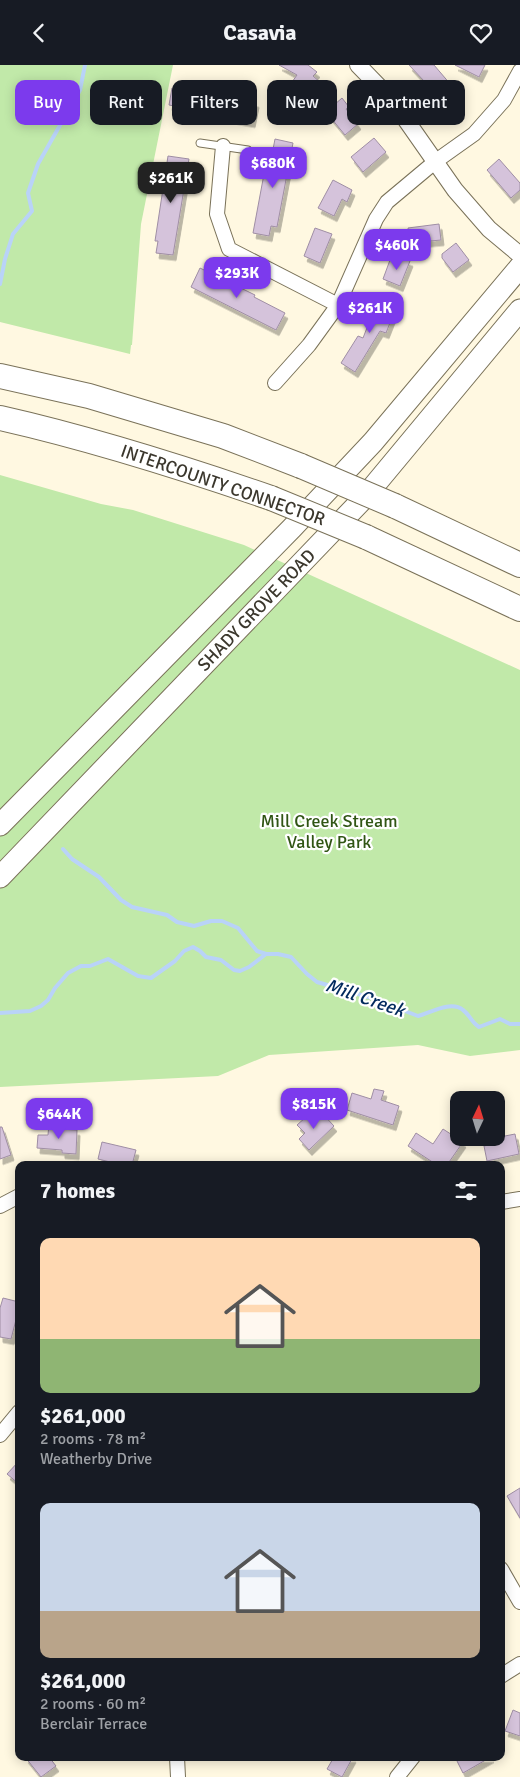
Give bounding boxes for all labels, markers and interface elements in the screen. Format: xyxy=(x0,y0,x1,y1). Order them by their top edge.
icon: back xyxy=(25,19,53,47)
text: Casavia xyxy=(223,19,297,46)
icon: heart xyxy=(467,19,495,47)
chip: Buy xyxy=(15,80,80,125)
chip: Rent xyxy=(90,80,162,125)
chip: Filters xyxy=(172,80,257,125)
chip: New xyxy=(267,80,337,125)
chip: Apartment xyxy=(347,80,465,125)
pin: $680K xyxy=(238,147,308,189)
text: $680K xyxy=(251,153,295,173)
pin: $261K xyxy=(136,161,206,204)
text: $261K xyxy=(149,168,193,188)
pin: $460K xyxy=(362,229,432,271)
text: $460K xyxy=(375,235,419,255)
pin: $293K xyxy=(202,257,272,299)
text: $293K xyxy=(215,263,259,283)
pin: $261K xyxy=(335,291,405,334)
text: $261K xyxy=(348,298,392,318)
street label: INTERCOUNTY CONNECTOR xyxy=(118,440,328,530)
street label: SHADY GROVE ROAD xyxy=(193,545,320,676)
park label: Mill Creek Stream Valley Park xyxy=(261,810,398,853)
water label: Mill Creek xyxy=(322,973,409,1023)
pin: $815K xyxy=(279,1087,349,1130)
north arrow xyxy=(450,1091,505,1146)
map controls xyxy=(450,1091,505,1146)
text: $815K xyxy=(292,1094,336,1114)
pin: $644K xyxy=(24,1097,94,1140)
text: $644K xyxy=(37,1104,81,1124)
icon: filters xyxy=(452,1177,480,1205)
text: 7 homes xyxy=(40,1178,115,1204)
icon: home xyxy=(215,1271,305,1361)
text: $261,000 xyxy=(40,1403,126,1429)
text: 2 rooms · 78 m² xyxy=(40,1429,146,1449)
text: Weatherby Drive xyxy=(40,1449,152,1469)
icon: home xyxy=(215,1536,305,1626)
text: $261,000 xyxy=(40,1668,126,1694)
text: 2 rooms · 60 m² xyxy=(40,1694,146,1714)
text: Berclair Terrace xyxy=(40,1714,147,1734)

